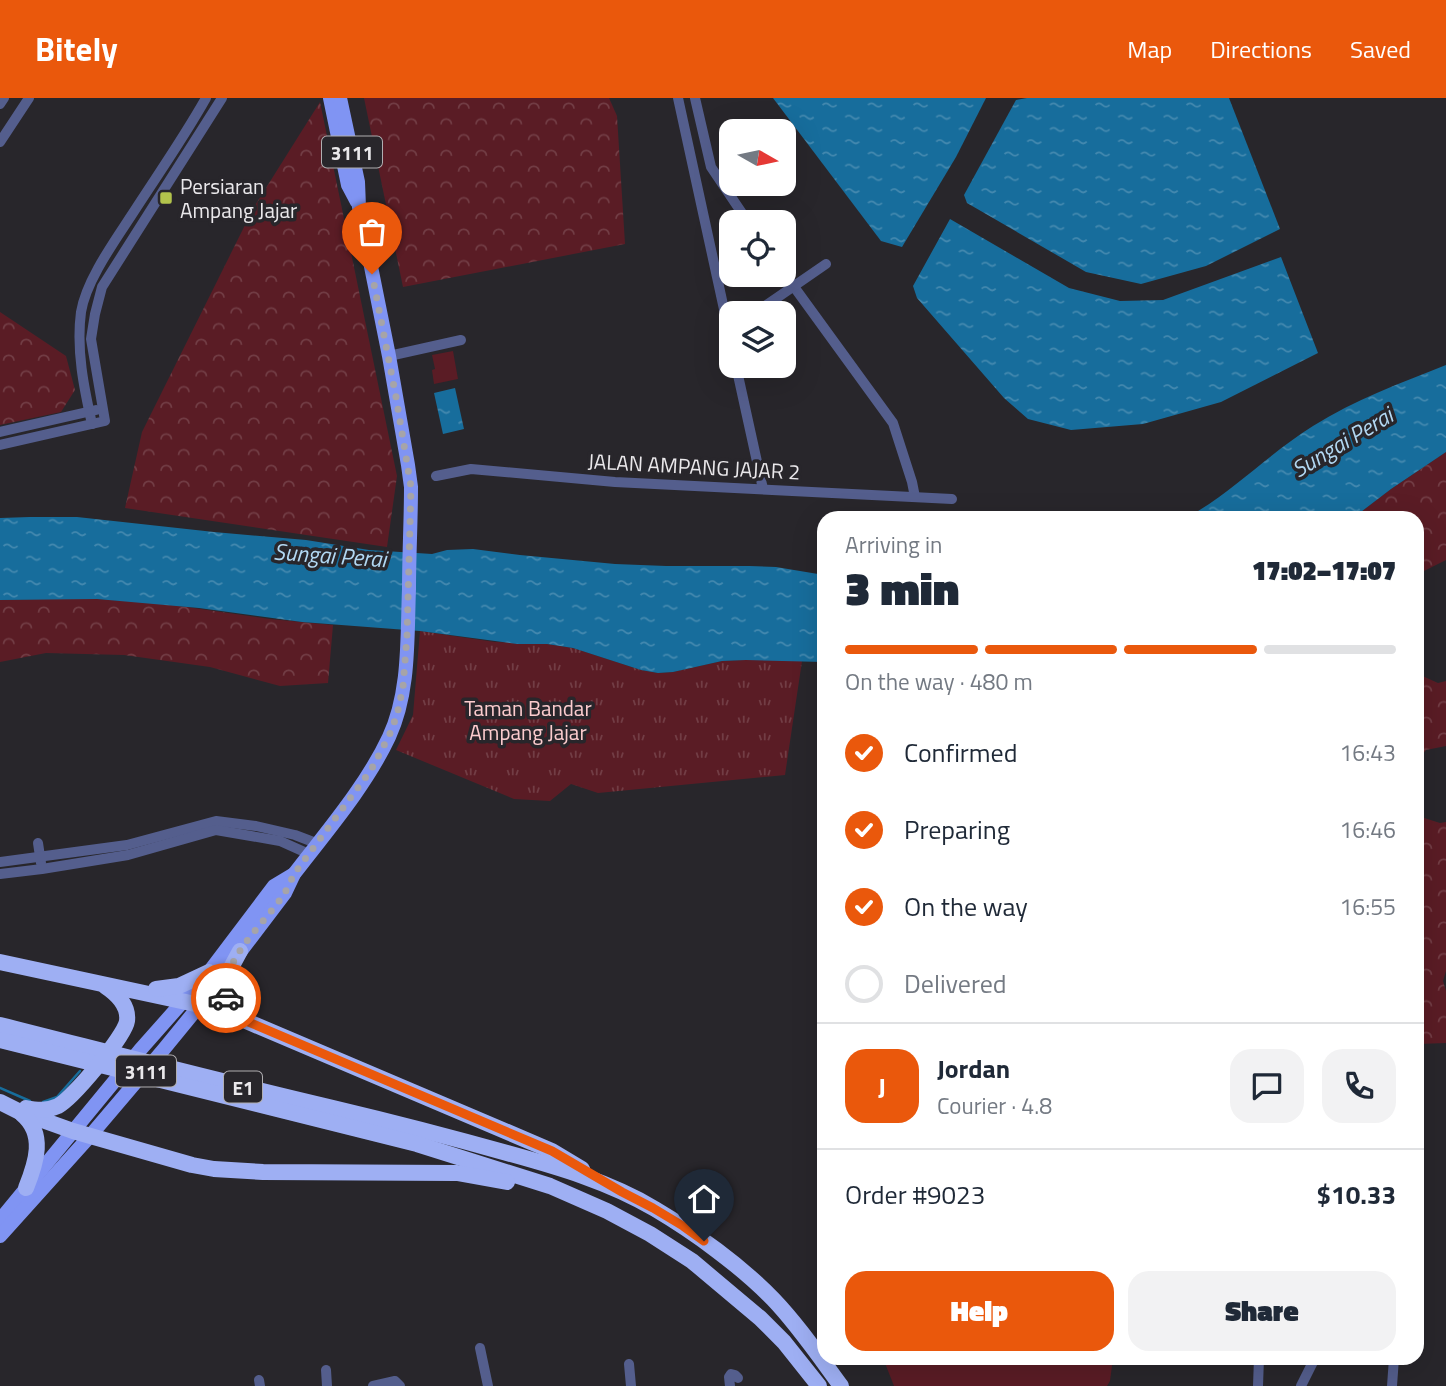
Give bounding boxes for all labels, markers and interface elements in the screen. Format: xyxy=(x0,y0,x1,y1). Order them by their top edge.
text: Bitely xyxy=(35,24,118,74)
text: Map xyxy=(1127,31,1172,67)
text: Directions xyxy=(1210,31,1312,67)
text: Saved xyxy=(1350,31,1411,67)
north arrow xyxy=(719,119,796,196)
map controls xyxy=(719,119,796,378)
road number: 3111 xyxy=(322,136,382,168)
place label: Persiaran Ampang Jajar xyxy=(180,170,297,226)
marker: Persiaran Ampang Jajar xyxy=(158,190,174,206)
pin xyxy=(342,202,402,274)
button: locate xyxy=(719,210,796,287)
icon: bag xyxy=(353,213,391,251)
button: layers xyxy=(719,301,796,378)
water label: Sungai Perai xyxy=(1285,397,1401,486)
street label: JALAN AMPANG JAJAR 2 xyxy=(587,444,801,488)
text: Arriving in xyxy=(845,527,942,562)
water label: Sungai Perai xyxy=(272,534,390,577)
text: 17:02–17:07 xyxy=(1252,551,1396,590)
text: 3 min xyxy=(845,553,959,623)
text: On the way · 480 m xyxy=(845,664,1033,699)
park label: Taman Bandar Ampang Jajar xyxy=(464,692,592,748)
text: Confirmed xyxy=(904,733,1018,772)
icon: check xyxy=(845,734,883,772)
text: 16:43 xyxy=(1339,735,1396,770)
text: Preparing xyxy=(904,810,1010,849)
icon: check xyxy=(845,811,883,849)
text: 16:46 xyxy=(1339,812,1396,847)
text: On the way xyxy=(904,887,1028,926)
icon: check xyxy=(845,888,883,926)
text: 16:55 xyxy=(1339,889,1396,924)
courier xyxy=(191,963,261,1033)
text: Delivered xyxy=(904,964,1007,1003)
icon: car xyxy=(207,979,245,1017)
text: Jordan xyxy=(937,1049,1010,1088)
button: chat xyxy=(1230,1049,1304,1123)
button: phone xyxy=(1322,1049,1396,1123)
road number: 3111 xyxy=(116,1056,176,1086)
text: J xyxy=(878,1067,886,1106)
road number: E1 xyxy=(224,1071,262,1102)
text: Courier · 4.8 xyxy=(937,1088,1052,1123)
pin xyxy=(674,1169,734,1241)
text: Order #9023 xyxy=(845,1175,985,1214)
text: $10.33 xyxy=(1317,1175,1396,1214)
icon: home xyxy=(685,1180,723,1218)
button: Help xyxy=(845,1271,1114,1351)
button: Share xyxy=(1128,1271,1396,1351)

